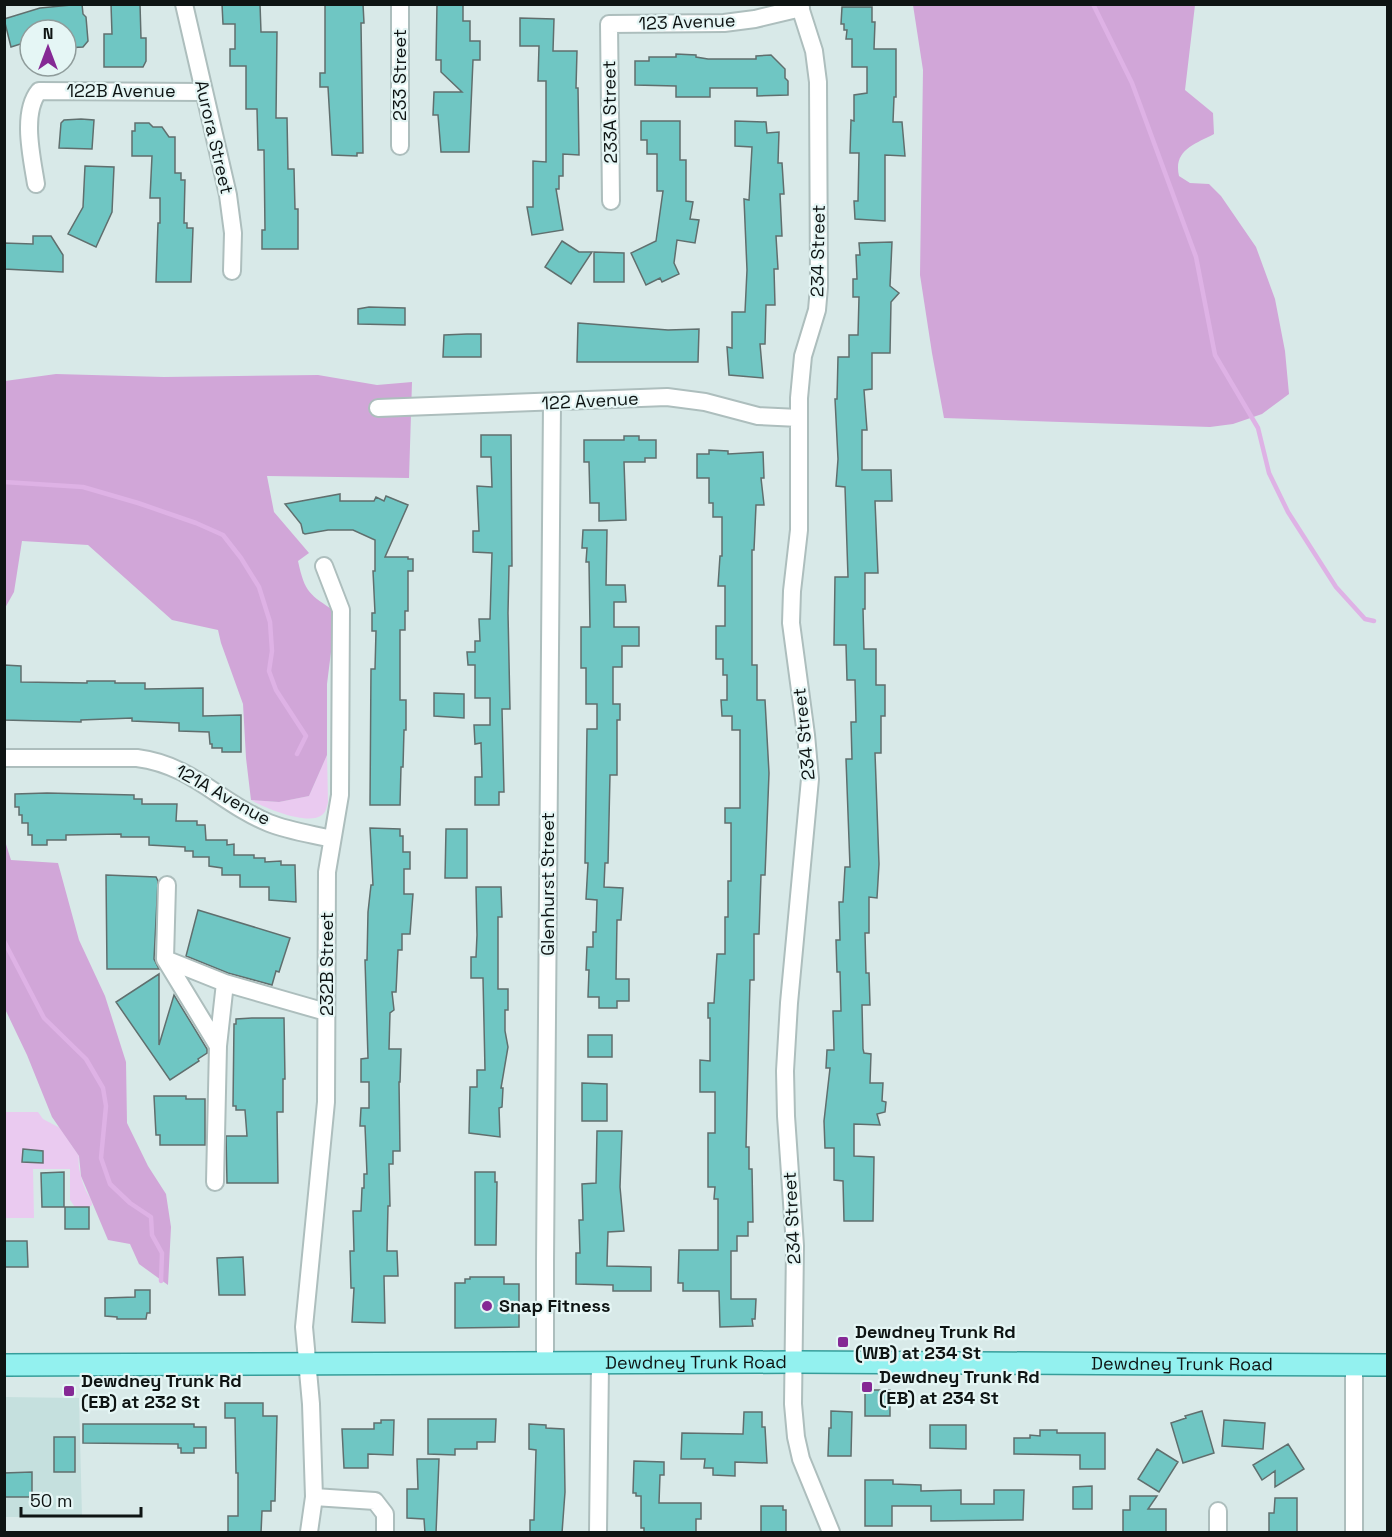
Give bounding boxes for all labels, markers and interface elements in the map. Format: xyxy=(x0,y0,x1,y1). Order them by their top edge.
street label: 123 Avenue xyxy=(638,8,736,35)
north arrow xyxy=(18,18,78,78)
text: N xyxy=(43,23,53,44)
street label: 233 Street xyxy=(388,29,411,121)
street label: 233A Street xyxy=(597,60,622,164)
street label: Aurora Street xyxy=(190,78,239,196)
street label: 122B Avenue xyxy=(66,79,176,102)
street label: 234 Street xyxy=(805,205,830,297)
street label: 122 Avenue xyxy=(541,386,639,415)
street label: 234 Street xyxy=(787,687,820,781)
street label: 121A Avenue xyxy=(172,759,275,830)
street label: Glenhurst Street xyxy=(536,812,559,956)
street label: 232B Street xyxy=(315,912,338,1016)
street label: 234 Street xyxy=(778,1171,805,1265)
place label: Snap Fitness xyxy=(499,1294,610,1317)
marker: Snap Fitness xyxy=(480,1299,494,1313)
place label: Dewdney Trunk Rd (WB) at 234 St xyxy=(855,1320,1016,1364)
marker: Dewdney Trunk Rd (WB) at 234 St xyxy=(836,1335,850,1349)
street label: Dewdney Trunk Road xyxy=(605,1350,787,1374)
street label: Dewdney Trunk Road xyxy=(1091,1351,1273,1375)
place label: Dewdney Trunk Rd (EB) at 234 St xyxy=(879,1365,1040,1409)
place label: Dewdney Trunk Rd (EB) at 232 St xyxy=(81,1369,242,1413)
marker: Dewdney Trunk Rd (EB) at 234 St xyxy=(860,1380,874,1394)
marker: Dewdney Trunk Rd (EB) at 232 St xyxy=(62,1384,76,1398)
scale bar xyxy=(21,1480,141,1518)
text: 50 m xyxy=(30,1489,72,1512)

